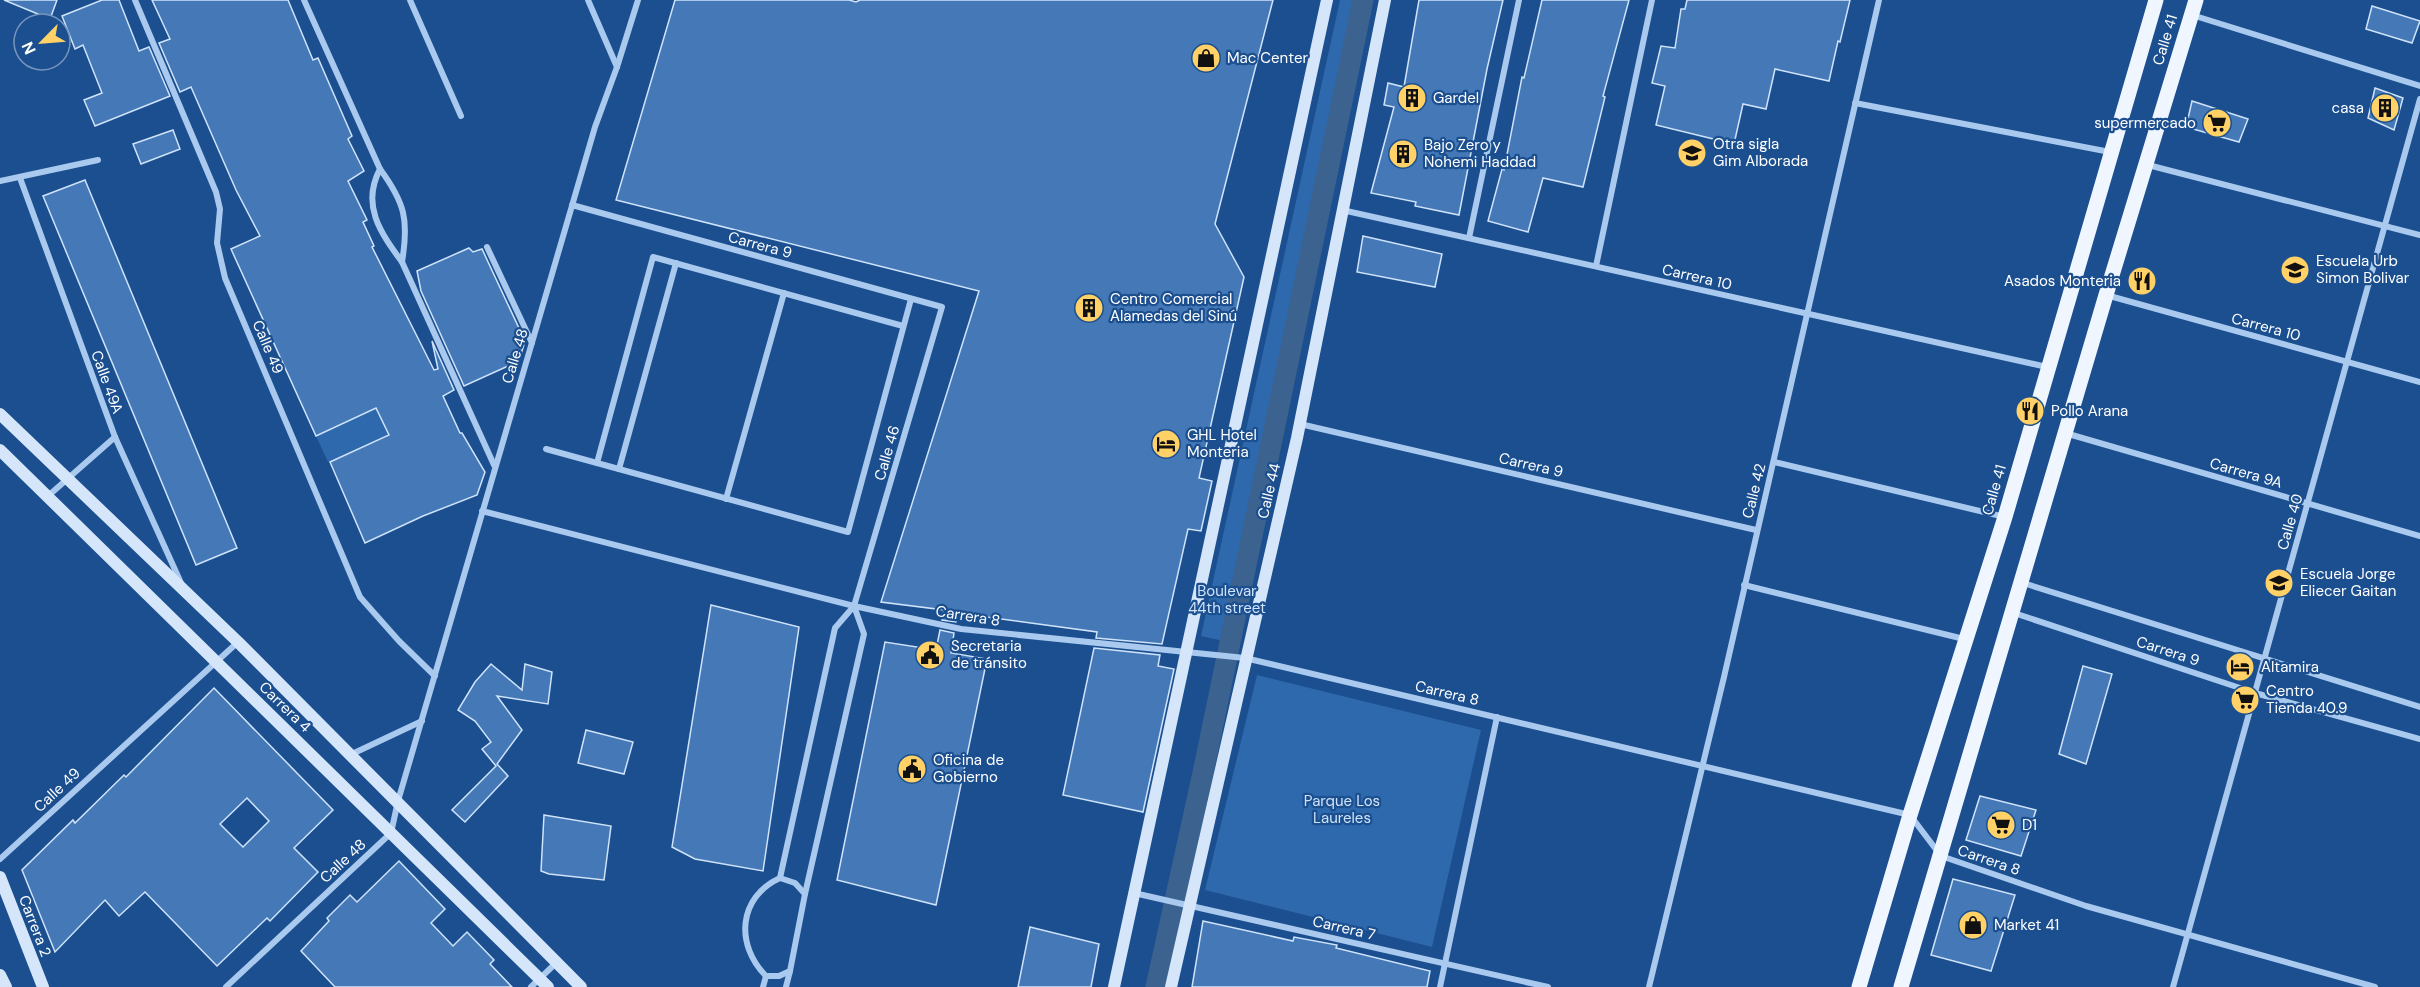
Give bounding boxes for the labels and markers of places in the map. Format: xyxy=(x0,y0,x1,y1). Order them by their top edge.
shop icon: Mac Center xyxy=(1190,42,1222,74)
place label: Mac Center xyxy=(1227,48,1308,68)
building icon: Gardel xyxy=(1396,82,1428,114)
place label: Gardel xyxy=(1433,88,1479,108)
building icon: casa xyxy=(2369,92,2401,124)
place label: casa xyxy=(2332,98,2364,118)
supermarket icon: supermercado xyxy=(2201,107,2233,139)
place label: supermercado xyxy=(2094,113,2196,133)
place label: Otra sigla Gim Alborada xyxy=(1713,134,1808,171)
place label: Bajo Zero y Nohemi Haddad xyxy=(1424,135,1536,172)
school or university icon: Otra sigla Gim Alborada xyxy=(1676,137,1708,169)
building icon: Bajo Zero y Nohemi Haddad xyxy=(1387,138,1419,170)
place label: Escuela Urb Simon Bolivar xyxy=(2316,251,2410,288)
school or university icon: Escuela Urb Simon Bolivar xyxy=(2279,254,2311,286)
restaurant icon: Asados Monteria xyxy=(2126,265,2158,297)
place label: Asados Monteria xyxy=(2004,271,2121,291)
place label: Centro Comercial Alamedas del Sinú xyxy=(1110,289,1237,326)
building icon: Centro Comercial Alamedas del Sinú xyxy=(1073,292,1105,324)
restaurant icon: Pollo Arana xyxy=(2014,395,2046,427)
place label: Pollo Arana xyxy=(2051,401,2128,421)
place label: GHL Hotel Monteria xyxy=(1187,425,1257,462)
hotel icon: GHL Hotel Monteria xyxy=(1150,428,1182,460)
place label: Escuela Jorge Eliecer Gaitan xyxy=(2300,564,2396,601)
school or university icon: Escuela Jorge Eliecer Gaitan xyxy=(2263,567,2295,599)
place label: Secretaria de tránsito xyxy=(951,636,1027,673)
public building icon: Secretaria de tránsito xyxy=(914,639,946,671)
hotel icon: Altamira xyxy=(2224,651,2256,683)
place label: Altamira xyxy=(2261,657,2319,677)
place label: Centro Tienda 40.9 xyxy=(2266,681,2347,718)
supermarket icon: Centro Tienda 40.9 xyxy=(2229,684,2261,716)
place label: Oficina de Gobierno xyxy=(933,750,1004,787)
public building icon: Oficina de Gobierno xyxy=(896,753,928,785)
supermarket icon: D1 xyxy=(1985,809,2017,841)
place label: D1 xyxy=(2022,815,2037,835)
shop icon: Market 41 xyxy=(1957,909,1989,941)
place label: Market 41 xyxy=(1994,915,2059,935)

